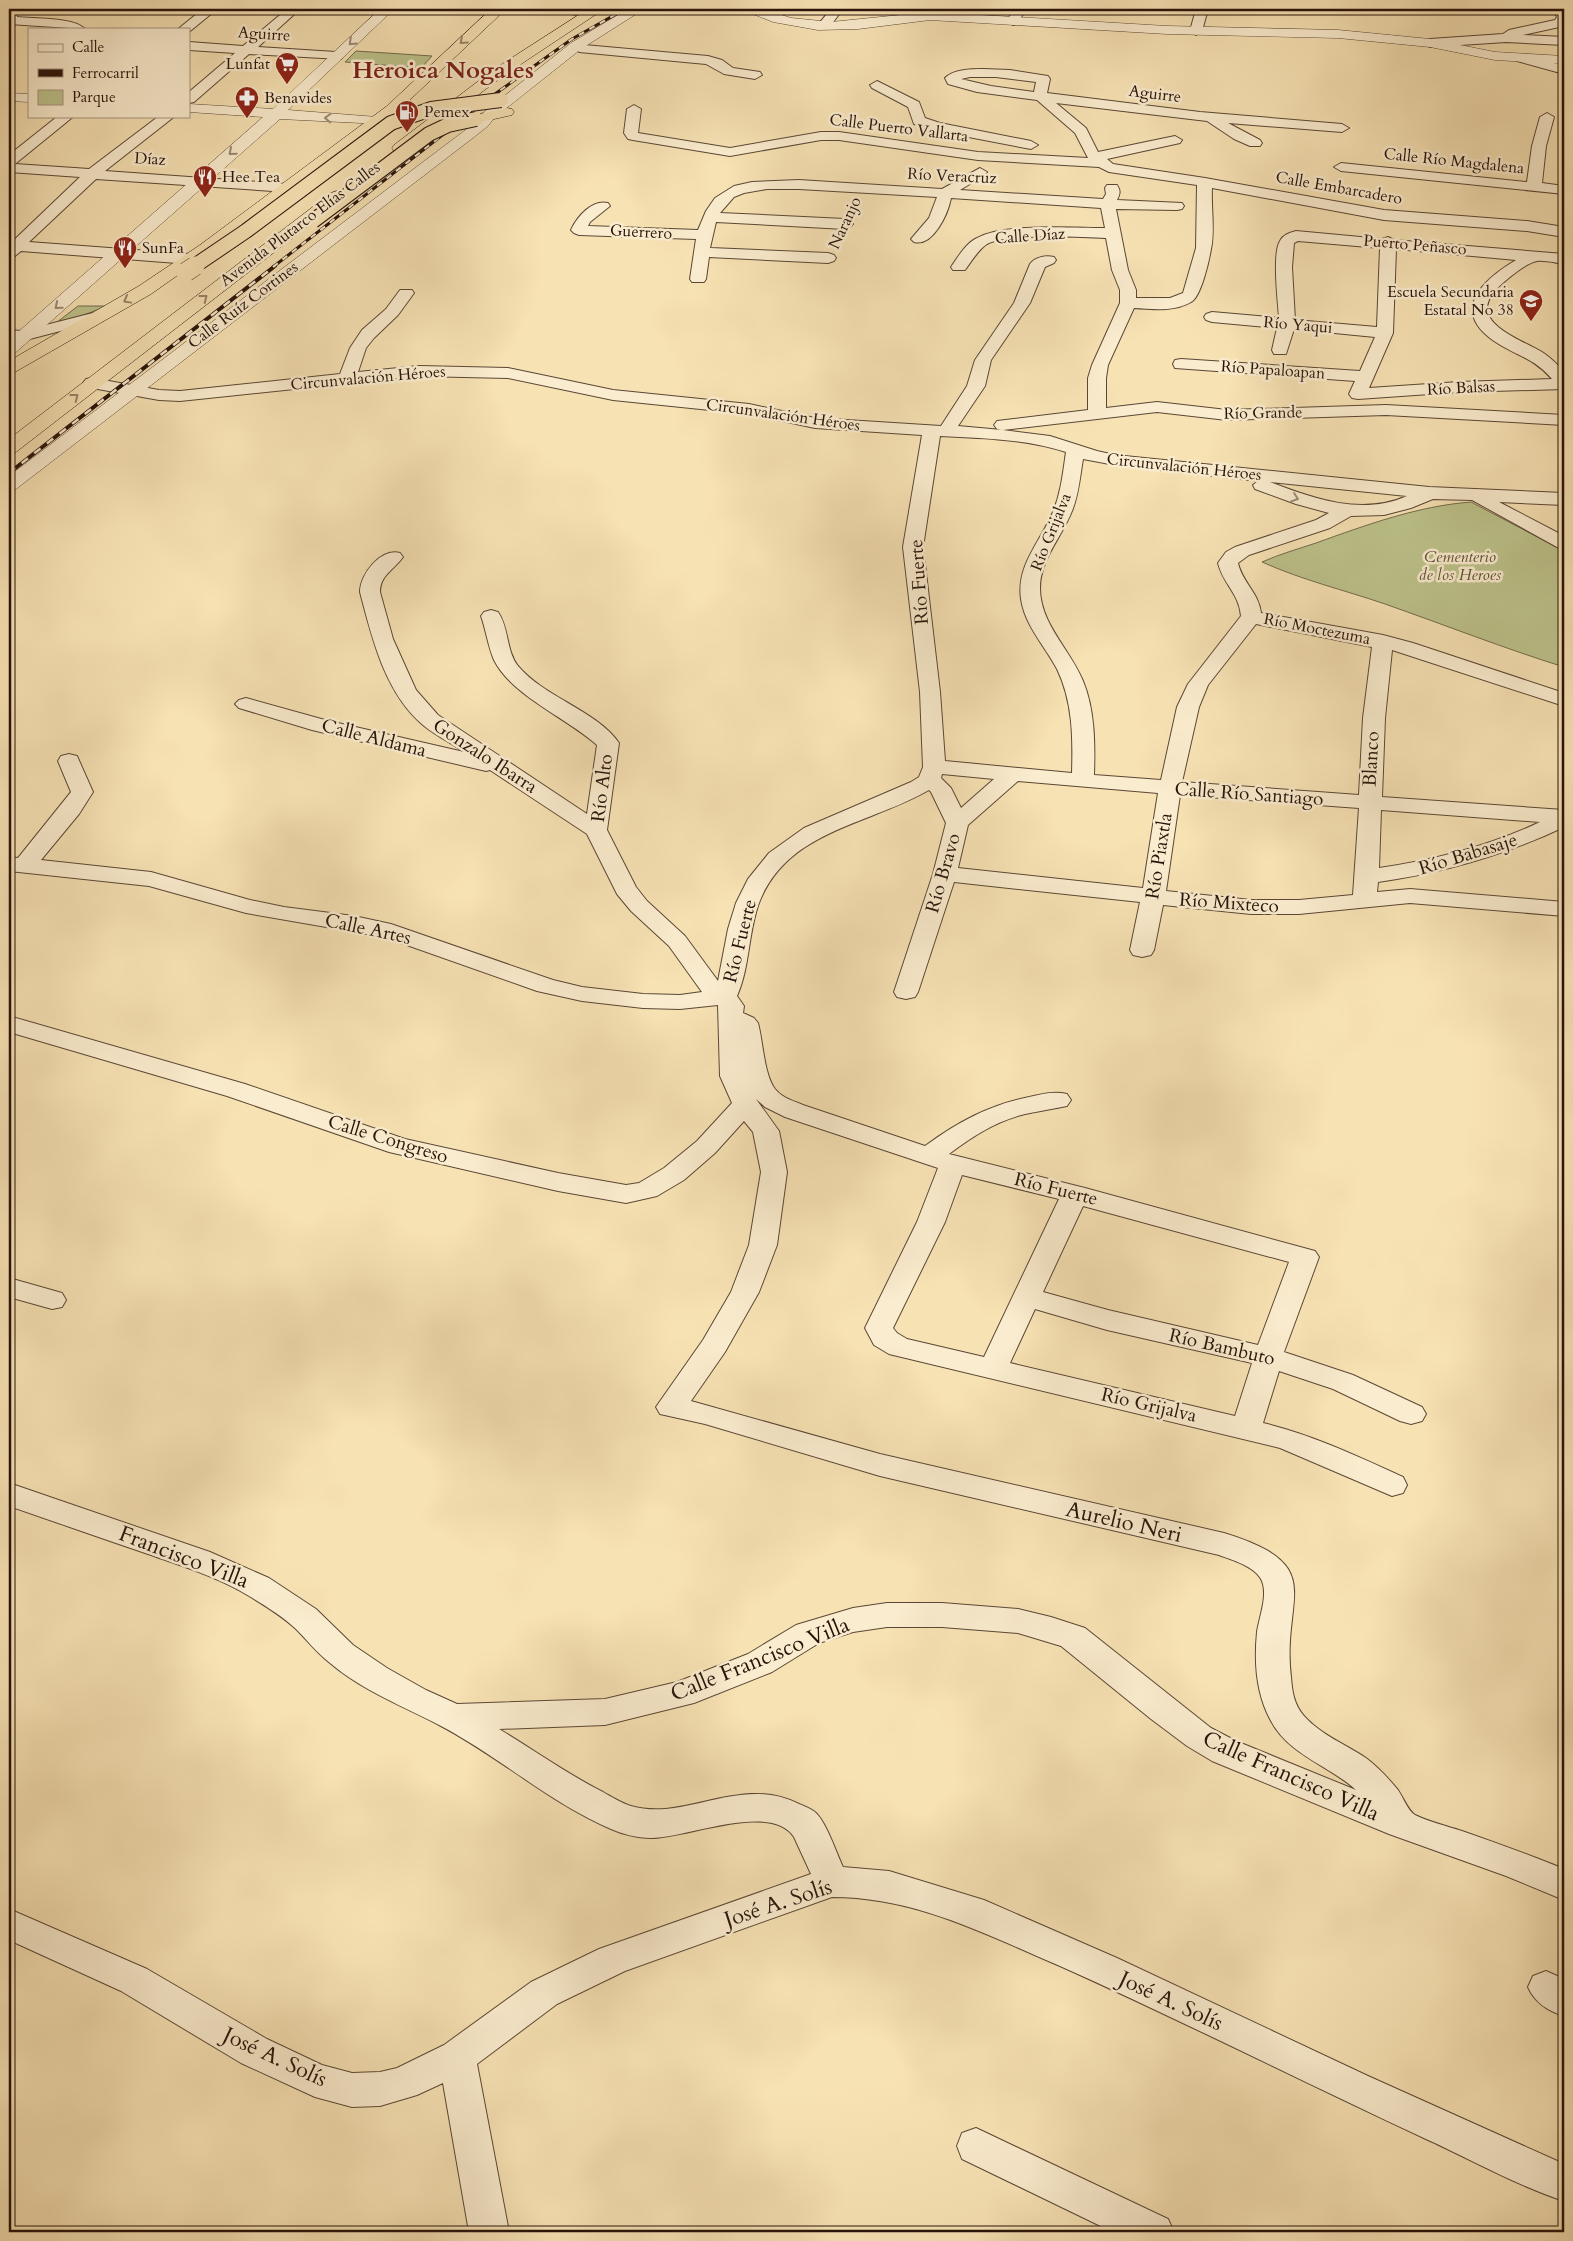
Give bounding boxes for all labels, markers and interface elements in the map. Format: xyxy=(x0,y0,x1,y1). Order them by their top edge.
street label: Aguirre xyxy=(237,21,291,47)
legend xyxy=(28,28,190,118)
one-way arrow xyxy=(459,35,468,44)
one-way arrow xyxy=(348,36,357,45)
text: Calle xyxy=(72,37,105,57)
supermarket icon: Lunfat xyxy=(274,51,300,85)
place label: Lunfat xyxy=(226,53,270,75)
district label: Heroica Nogales xyxy=(352,54,534,87)
text: Ferrocarril xyxy=(72,63,139,83)
street label: Aguirre xyxy=(1128,80,1182,108)
pharmacy icon: Benavides xyxy=(234,85,260,119)
text: Parque xyxy=(72,87,116,107)
place label: Benavides xyxy=(264,87,332,109)
fuel station icon: Pemex xyxy=(394,99,420,133)
place label: Pemex xyxy=(424,101,470,123)
street label: Calle Puerto Vallarta xyxy=(828,109,970,147)
one-way arrow xyxy=(324,112,332,123)
street label: Calle Río Magdalena xyxy=(1383,143,1525,179)
one-way arrow xyxy=(229,146,238,155)
street label: Díaz xyxy=(133,147,167,171)
street label: Avenida Plutarco Elías Calles xyxy=(215,156,385,292)
street label: Río Veracruz xyxy=(907,163,997,189)
restaurant icon: Hee Tea xyxy=(192,164,218,198)
place label: Hee Tea xyxy=(222,166,280,188)
street label: Calle Embarcadero xyxy=(1274,166,1404,210)
street label: Naranjo xyxy=(823,193,867,253)
street label: Guerrero xyxy=(609,219,673,245)
street label: Calle Díaz xyxy=(994,223,1066,249)
street label: Puerto Peñasco xyxy=(1363,230,1468,260)
restaurant icon: SunFa xyxy=(112,235,138,269)
place label: SunFa xyxy=(142,237,184,259)
street label: Calle Ruíz Cortines xyxy=(183,256,303,354)
place label: Escuela Secundaria Estatal No 38 xyxy=(1387,281,1514,321)
school or university icon: Escuela Secundaria Estatal No 38 xyxy=(1518,288,1544,322)
one-way arrow xyxy=(123,294,132,304)
one-way arrow xyxy=(198,295,207,303)
one-way arrow xyxy=(55,300,64,308)
street label: Río Yaqui xyxy=(1263,311,1334,339)
street label: Río Papaloapan xyxy=(1220,355,1326,385)
street label: Circunvalación Héroes xyxy=(290,360,446,396)
street label: Río Balsas xyxy=(1426,375,1496,401)
street label: Circunvalación Héroes xyxy=(705,393,861,437)
one-way arrow xyxy=(69,394,78,402)
street label: Río Grande xyxy=(1223,401,1303,425)
street label: Circunvalación Héroes xyxy=(1106,448,1262,486)
street label: Río Grijalva xyxy=(1025,490,1077,574)
one-way arrow xyxy=(1290,492,1299,502)
street label: Río Fuerte xyxy=(903,539,935,625)
park label: Cementerio de los Heroes xyxy=(1419,546,1502,586)
street label: Río Moctezuma xyxy=(1262,608,1372,650)
street label: Calle Aldama xyxy=(319,712,429,764)
street label: Gonzalo Ibarra xyxy=(428,712,542,800)
street label: Blanco xyxy=(1357,731,1385,787)
street label: Río Alto xyxy=(585,752,619,824)
street label: Calle Río Santiago xyxy=(1174,776,1324,812)
street label: Río Piaxtla xyxy=(1139,811,1179,901)
street label: Río Babasaje xyxy=(1415,827,1521,881)
street label: Río Bravo xyxy=(919,830,967,916)
street label: Río Mixteco xyxy=(1178,887,1280,919)
street label: Río Fuerte xyxy=(717,896,763,986)
street label: Calle Artes xyxy=(322,907,414,951)
street label: Calle Congreso xyxy=(325,1108,451,1170)
street label: Río Fuerte xyxy=(1011,1166,1101,1212)
street label: Río Bambuto xyxy=(1166,1322,1278,1372)
street label: Río Grijalva xyxy=(1099,1381,1199,1429)
street label: Aurelio Neri xyxy=(1063,1494,1185,1550)
street label: Francisco Villa xyxy=(115,1518,254,1596)
street label: Calle Francisco Villa xyxy=(666,1609,854,1709)
street label: Calle Francisco Villa xyxy=(1198,1724,1385,1829)
street label: José A. Solís xyxy=(717,1871,836,1935)
street label: José A. Solís xyxy=(1111,1963,1228,2038)
street label: José A. Solís xyxy=(215,2019,332,2094)

